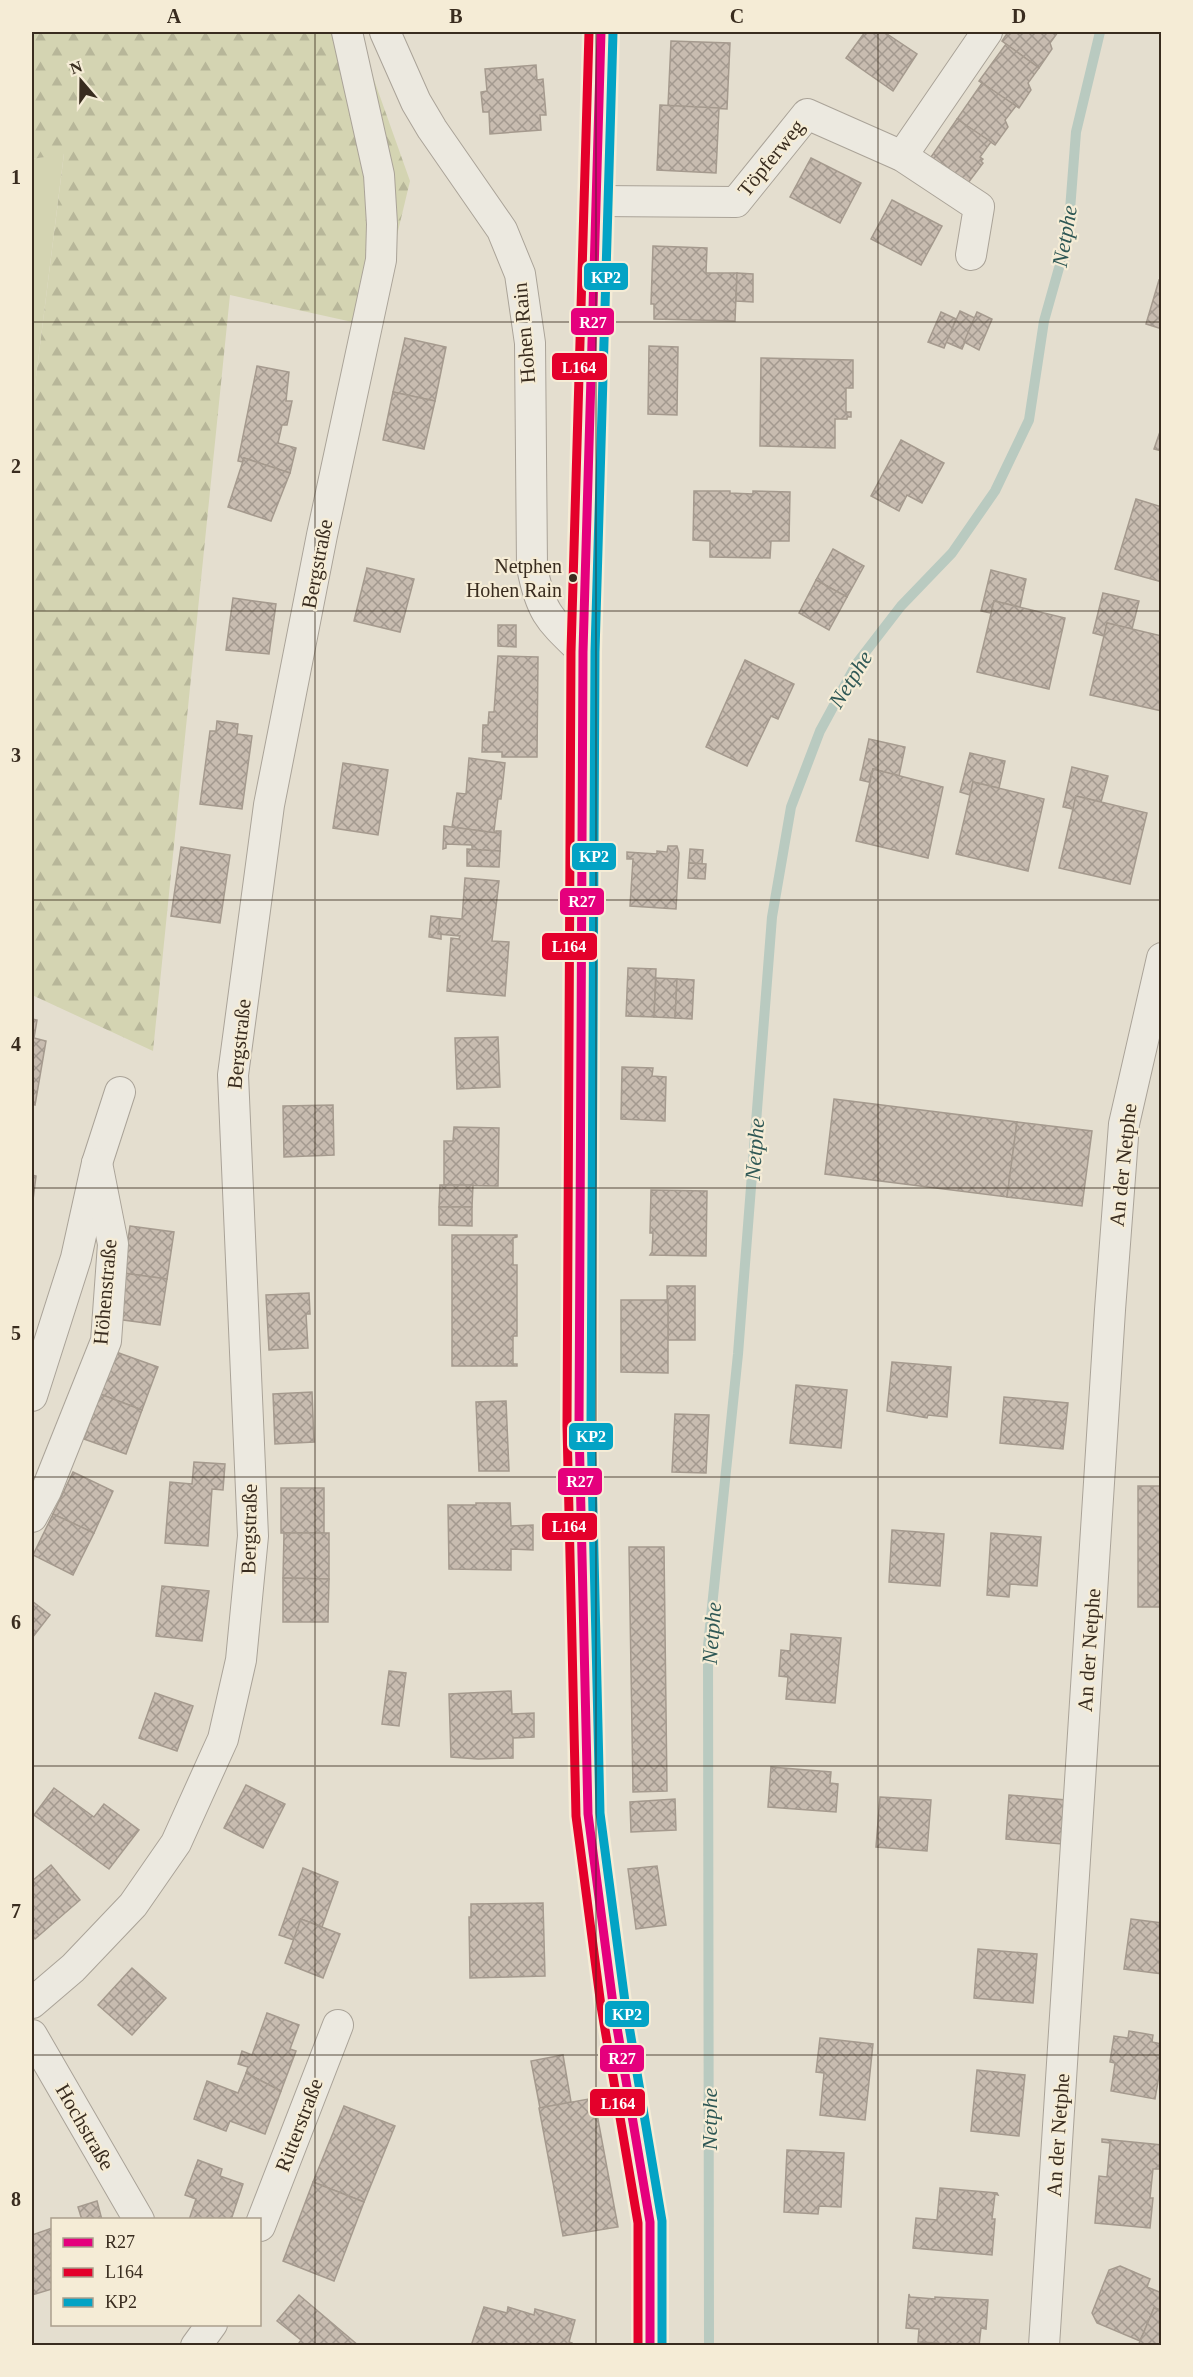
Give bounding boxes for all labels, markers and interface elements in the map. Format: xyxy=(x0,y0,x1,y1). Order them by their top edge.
text: A xyxy=(167,5,182,27)
text: B xyxy=(449,5,463,27)
text: C xyxy=(730,5,744,27)
text: D xyxy=(1012,5,1026,27)
north arrow xyxy=(51,51,111,111)
text: N xyxy=(68,57,85,77)
street label: Töpferweg xyxy=(733,114,810,201)
text: 1 xyxy=(11,166,21,188)
water label: Netphe xyxy=(1047,203,1082,270)
line badge: KP2 xyxy=(583,262,629,291)
text: KP2 xyxy=(591,269,621,286)
street label: Hohen Rain xyxy=(508,281,540,384)
line badge: R27 xyxy=(570,307,615,336)
text: R27 xyxy=(579,314,607,331)
line badge: L164 xyxy=(551,352,608,381)
text: L164 xyxy=(562,359,596,376)
text: 2 xyxy=(11,455,21,477)
street label: Bergstraße xyxy=(297,517,337,611)
place label: Netphen Hohen Rain xyxy=(466,555,562,601)
marker: Netphen Hohen Rain xyxy=(567,572,579,584)
water label: Netphe xyxy=(823,646,878,713)
text: 3 xyxy=(11,744,21,766)
line badge: KP2 xyxy=(571,842,617,871)
text: KP2 xyxy=(579,848,609,865)
line badge: R27 xyxy=(559,887,605,916)
text: R27 xyxy=(568,893,596,910)
line badge: L164 xyxy=(541,932,598,961)
text: L164 xyxy=(552,938,586,955)
street label: Bergstraße xyxy=(222,998,256,1090)
text: 4 xyxy=(11,1033,21,1055)
street label: An der Netphe xyxy=(1105,1102,1141,1228)
water label: Netphe xyxy=(740,1117,769,1182)
street label: Höhenstraße xyxy=(88,1238,122,1346)
text: 5 xyxy=(11,1322,21,1344)
line badge: KP2 xyxy=(568,1422,614,1451)
text: KP2 xyxy=(576,1428,606,1445)
line badge: R27 xyxy=(557,1467,603,1496)
text: R27 xyxy=(566,1473,594,1490)
street label: Bergstraße xyxy=(236,1484,262,1574)
line badge: L164 xyxy=(541,1512,598,1541)
text: L164 xyxy=(552,1518,586,1535)
street label: An der Netphe xyxy=(1073,1588,1105,1712)
water label: Netphe xyxy=(697,1601,726,1666)
text: 6 xyxy=(11,1611,21,1633)
text: 7 xyxy=(11,1900,21,1922)
line badge: KP2 xyxy=(604,2000,650,2028)
text: KP2 xyxy=(612,2006,642,2023)
line badge: R27 xyxy=(599,2044,645,2073)
text: R27 xyxy=(608,2050,636,2067)
street label: An der Netphe xyxy=(1042,2073,1074,2197)
street label: Ritterstraße xyxy=(270,2075,328,2175)
street label: Hochstraße xyxy=(51,2080,119,2174)
line badge: L164 xyxy=(589,2088,646,2117)
water label: Netphe xyxy=(697,2088,722,2151)
text: L164 xyxy=(601,2095,635,2112)
text: 8 xyxy=(11,2188,21,2210)
legend xyxy=(51,2218,261,2326)
text: R27 xyxy=(105,2232,135,2252)
text: L164 xyxy=(105,2262,143,2282)
text: KP2 xyxy=(105,2292,137,2312)

